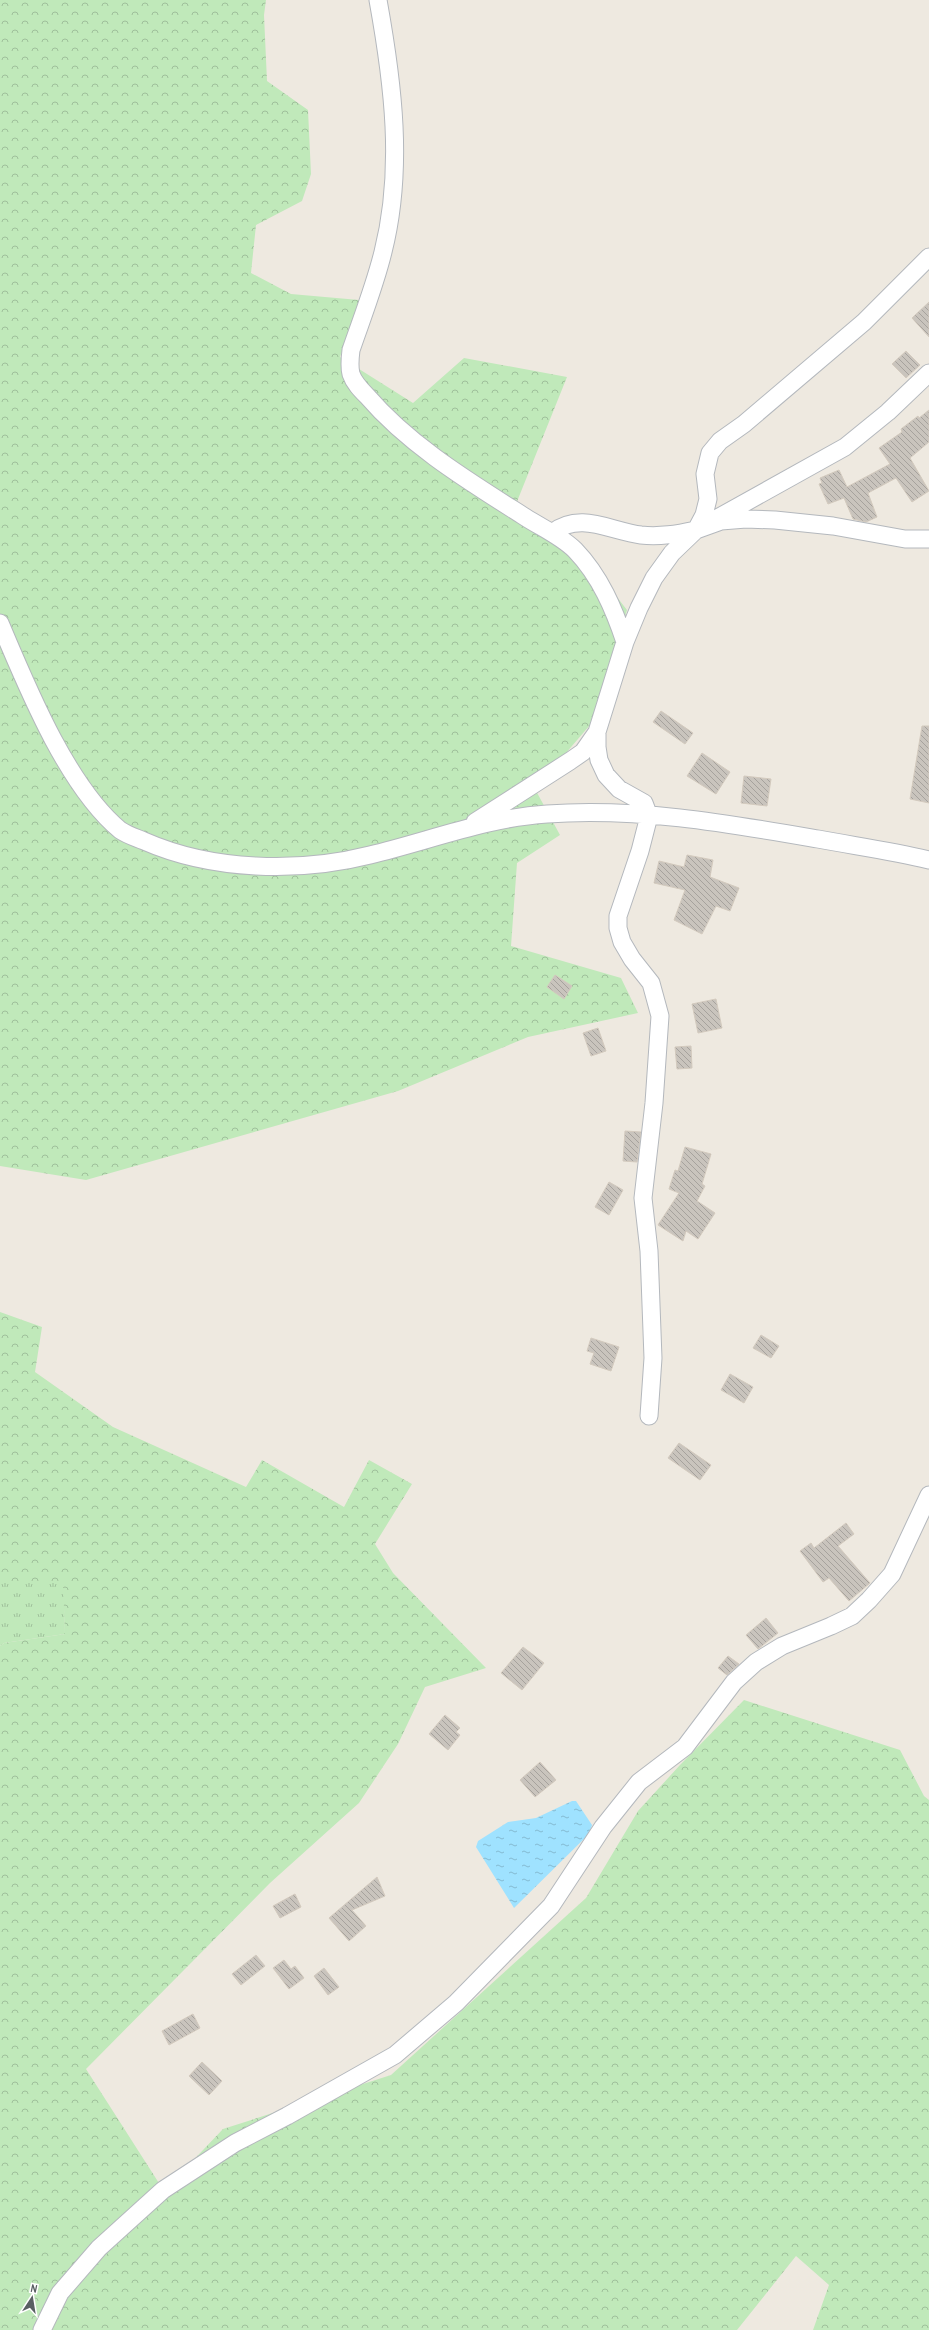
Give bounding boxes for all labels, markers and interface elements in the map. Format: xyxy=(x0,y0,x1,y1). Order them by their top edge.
north arrow xyxy=(12,2278,52,2318)
text: N xyxy=(29,2281,39,2296)

